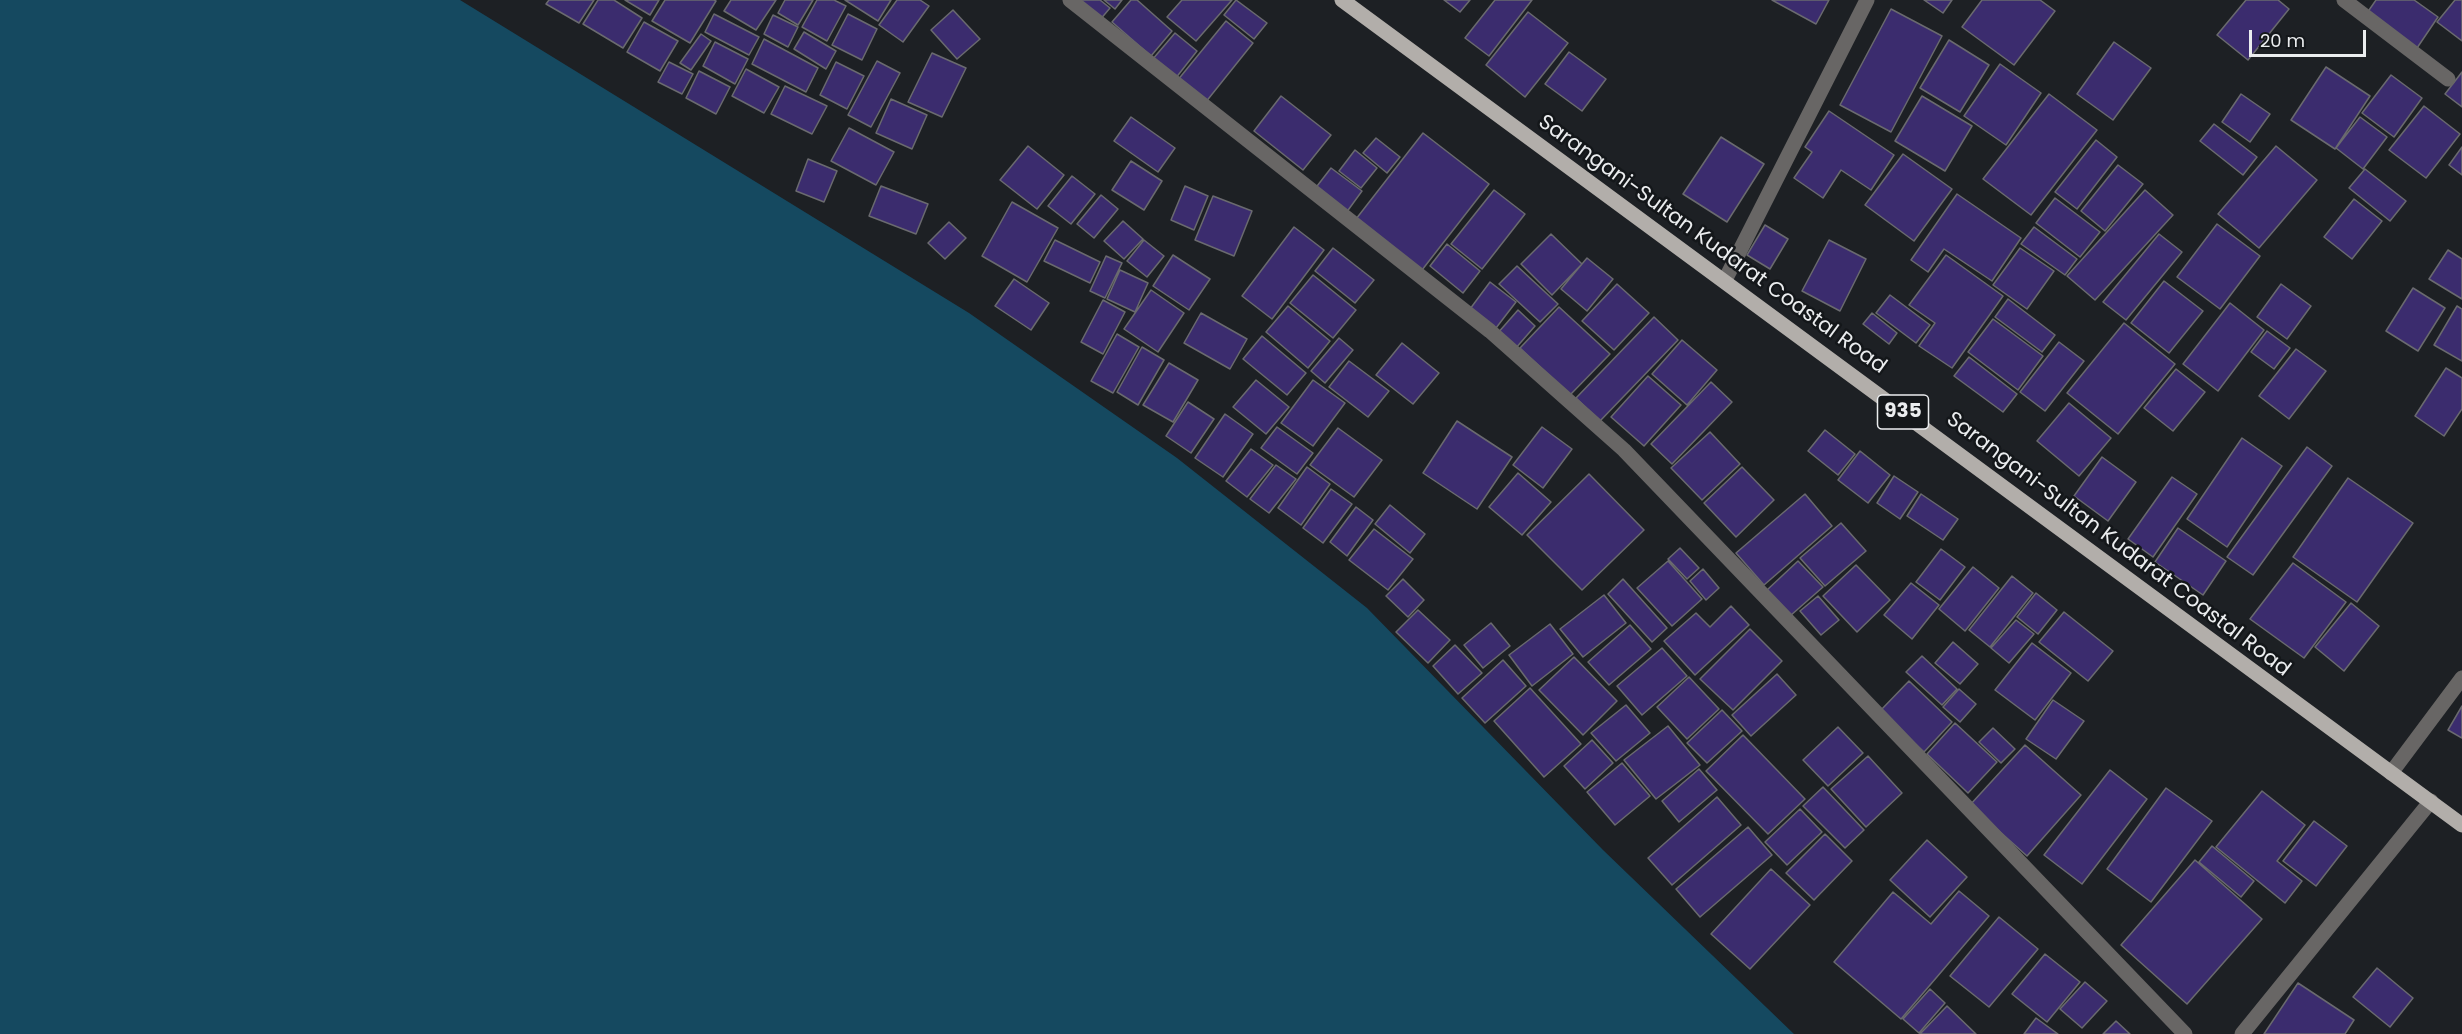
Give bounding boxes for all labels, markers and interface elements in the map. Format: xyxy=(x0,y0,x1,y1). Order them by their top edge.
scale bar xyxy=(2252,18,2369,56)
text: 20 m xyxy=(2260,28,2305,53)
street label: Sarangani-Sultan Kudarat Coastal Road xyxy=(1533,110,1891,380)
road number: 935 xyxy=(1878,395,1928,429)
street label: Sarangani-Sultan Kudarat Coastal Road xyxy=(1941,407,2295,683)

